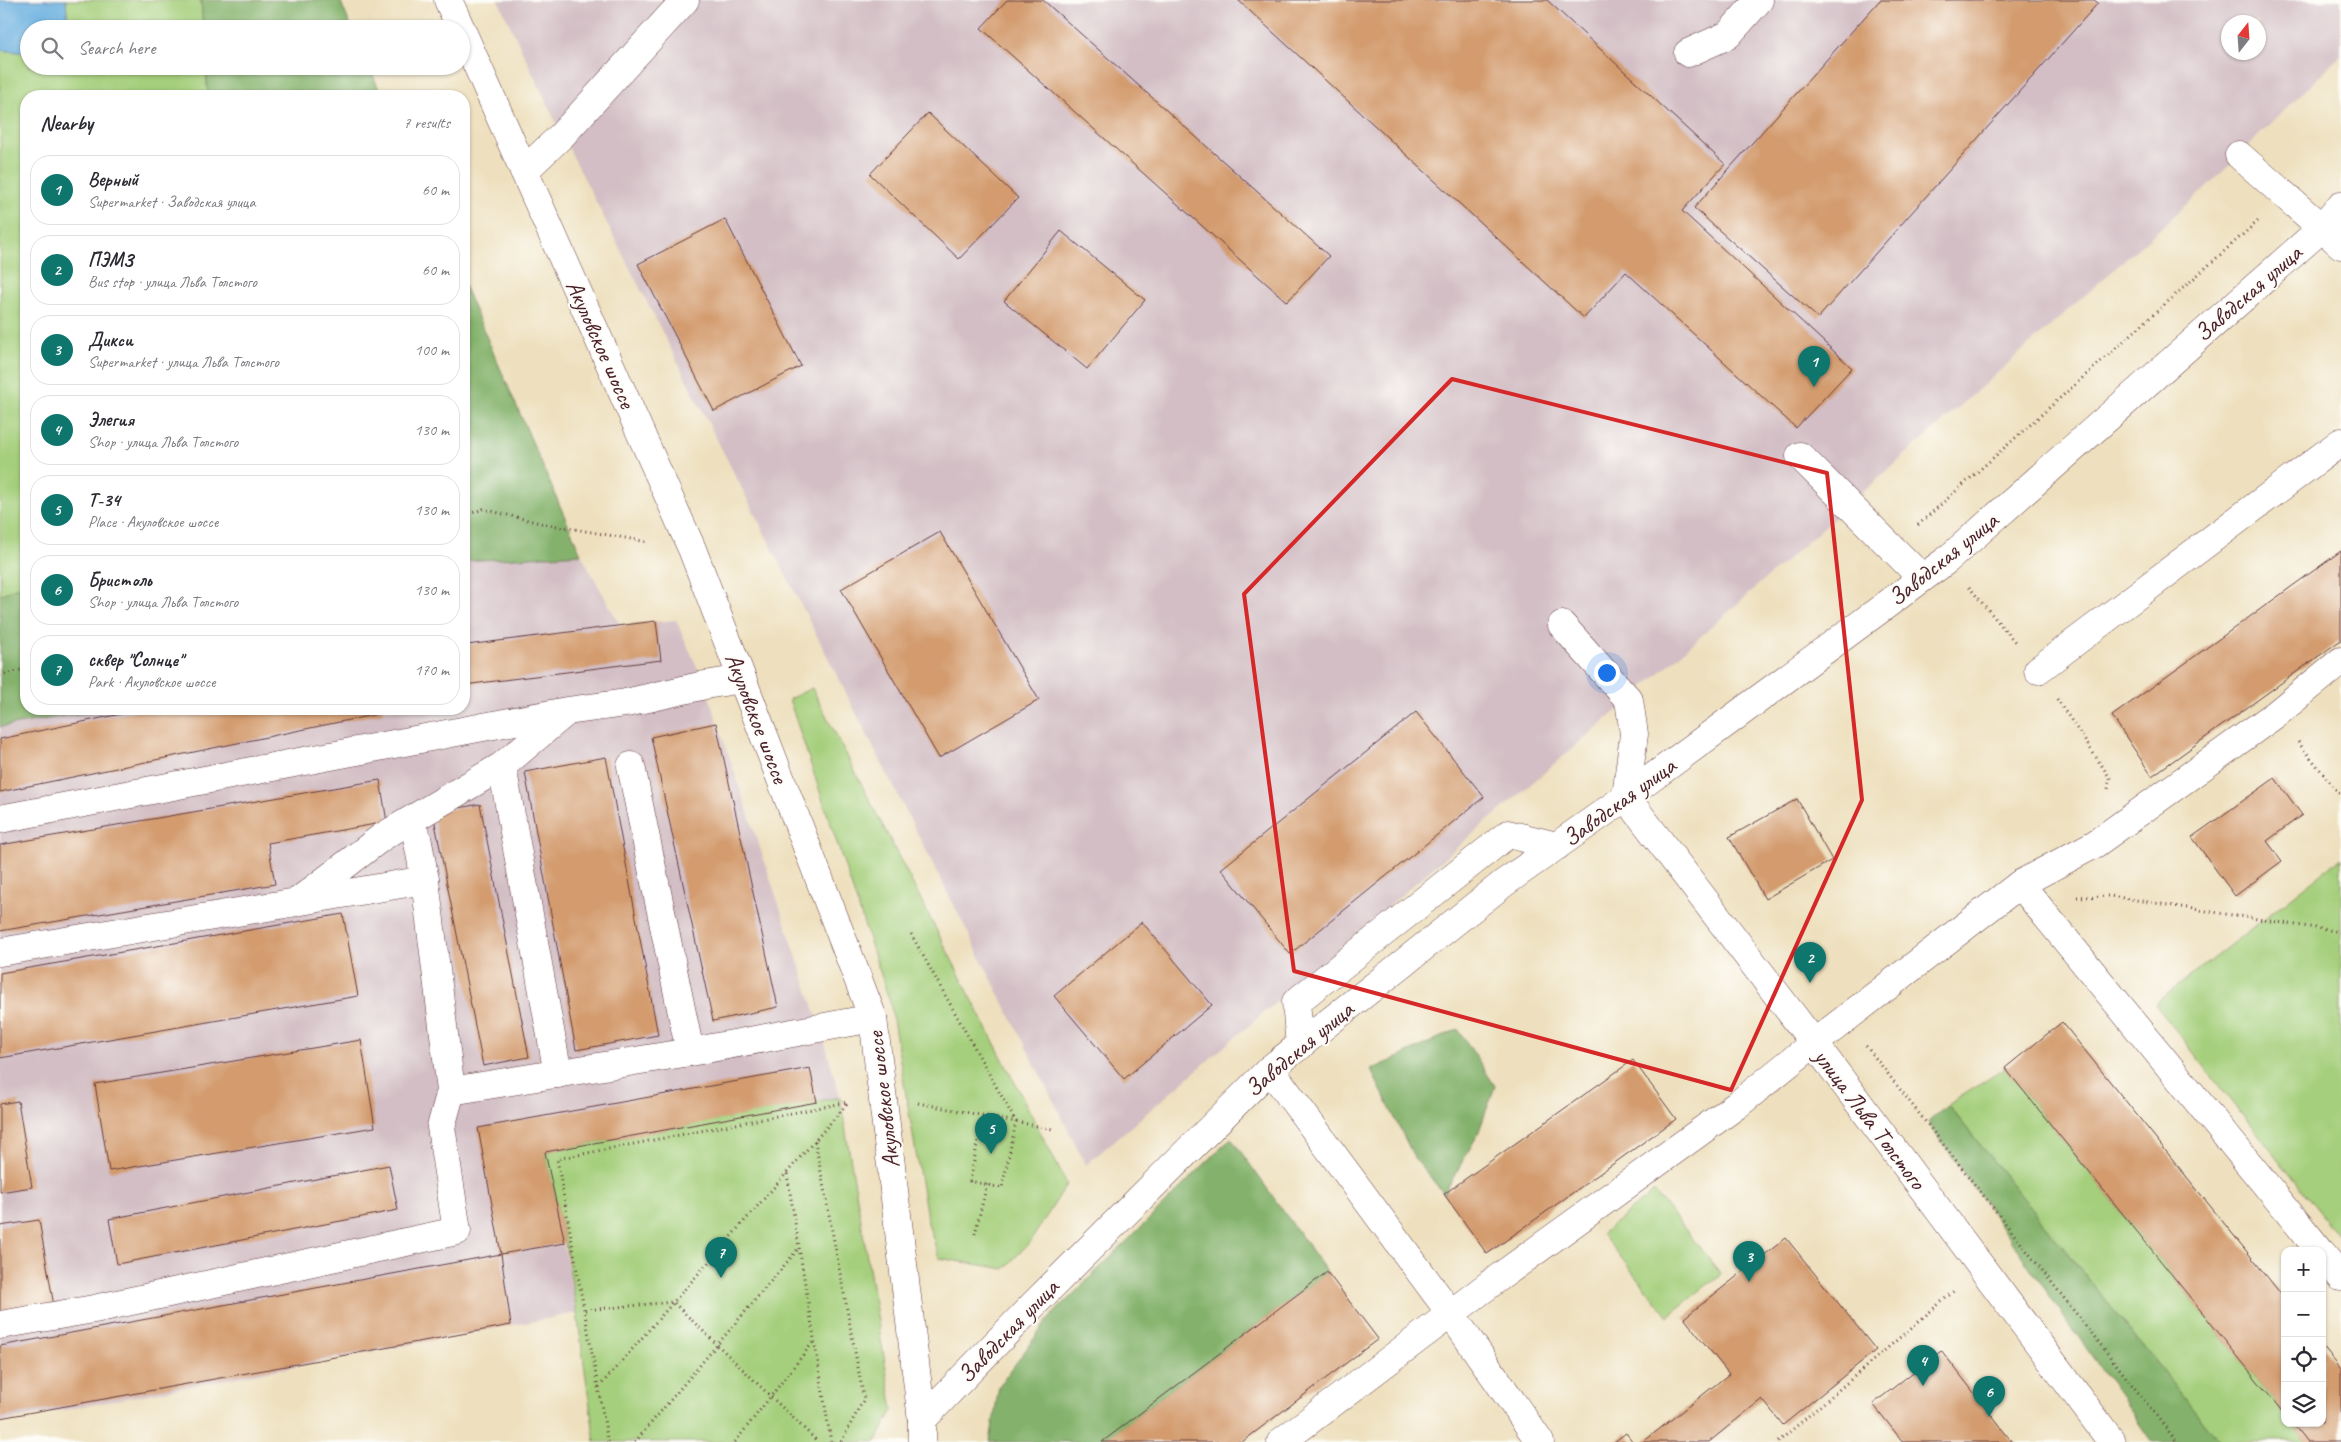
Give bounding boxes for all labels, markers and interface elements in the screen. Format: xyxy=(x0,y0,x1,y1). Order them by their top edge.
north arrow xyxy=(2221,15,2266,60)
search box xyxy=(20,20,470,75)
icon: search xyxy=(38,34,66,62)
text: Search here xyxy=(78,36,155,60)
text: Nearby xyxy=(40,110,93,136)
text: 7 results xyxy=(403,113,450,133)
text: Верный xyxy=(88,168,138,192)
text: 1 xyxy=(53,180,61,200)
text: 60 m xyxy=(422,180,449,200)
text: Supermarket · Заводская улица xyxy=(88,192,255,212)
street label: Заводская улица xyxy=(2188,237,2309,348)
text: ПЭМЗ xyxy=(88,248,133,272)
text: 2 xyxy=(53,260,61,280)
text: 60 m xyxy=(422,260,449,280)
text: Bus stop · улица Льва Толстого xyxy=(88,272,257,292)
street label: Акуловское шоссе xyxy=(559,275,643,415)
text: Дикси xyxy=(88,328,133,352)
text: 3 xyxy=(53,340,61,360)
text: 100 m xyxy=(415,340,449,360)
pin: 1 xyxy=(1798,346,1830,387)
text: Supermarket · улица Льва Толстого xyxy=(88,352,279,372)
text: Элегия xyxy=(88,408,134,432)
text: 4 xyxy=(53,420,61,440)
text: 130 m xyxy=(415,420,449,440)
text: Shop · улица Льва Толстого xyxy=(88,432,238,452)
text: Т-34 xyxy=(88,488,120,512)
text: 5 xyxy=(54,500,60,520)
text: 130 m xyxy=(415,500,449,520)
street label: Заводская улица xyxy=(1882,505,2005,613)
text: Place · Акуловское шоссе xyxy=(88,512,218,532)
text: Бристоль xyxy=(88,568,152,592)
text: 6 xyxy=(53,580,61,600)
text: 130 m xyxy=(415,580,449,600)
text: Shop · улица Льва Толстого xyxy=(88,592,238,612)
text: сквер "Солнце" xyxy=(88,648,183,672)
street label: Акуловское шоссе xyxy=(718,649,796,789)
text: 7 xyxy=(53,660,61,680)
text: 170 m xyxy=(415,660,449,680)
your location xyxy=(1594,660,1620,686)
text: Park · Акуловское шоссе xyxy=(88,672,215,692)
street label: Заводская улица xyxy=(1556,750,1683,853)
pin: 2 xyxy=(1794,942,1826,983)
street label: Заводская улица xyxy=(1238,994,1361,1103)
street label: Акуловское шоссе xyxy=(860,1028,906,1170)
street label: улица Льва Толстого xyxy=(1806,1041,1934,1196)
pin: 5 xyxy=(975,1113,1007,1154)
pin: 7 xyxy=(705,1237,737,1278)
pin: 3 xyxy=(1733,1241,1765,1282)
map controls xyxy=(2281,1247,2326,1427)
button: + xyxy=(2281,1247,2326,1292)
street label: Заводская улица xyxy=(951,1272,1066,1389)
button: − xyxy=(2281,1292,2326,1337)
button: locate xyxy=(2281,1337,2326,1382)
pin: 4 xyxy=(1907,1345,1939,1386)
pin: 6 xyxy=(1973,1376,2005,1417)
button: layers xyxy=(2281,1382,2326,1427)

